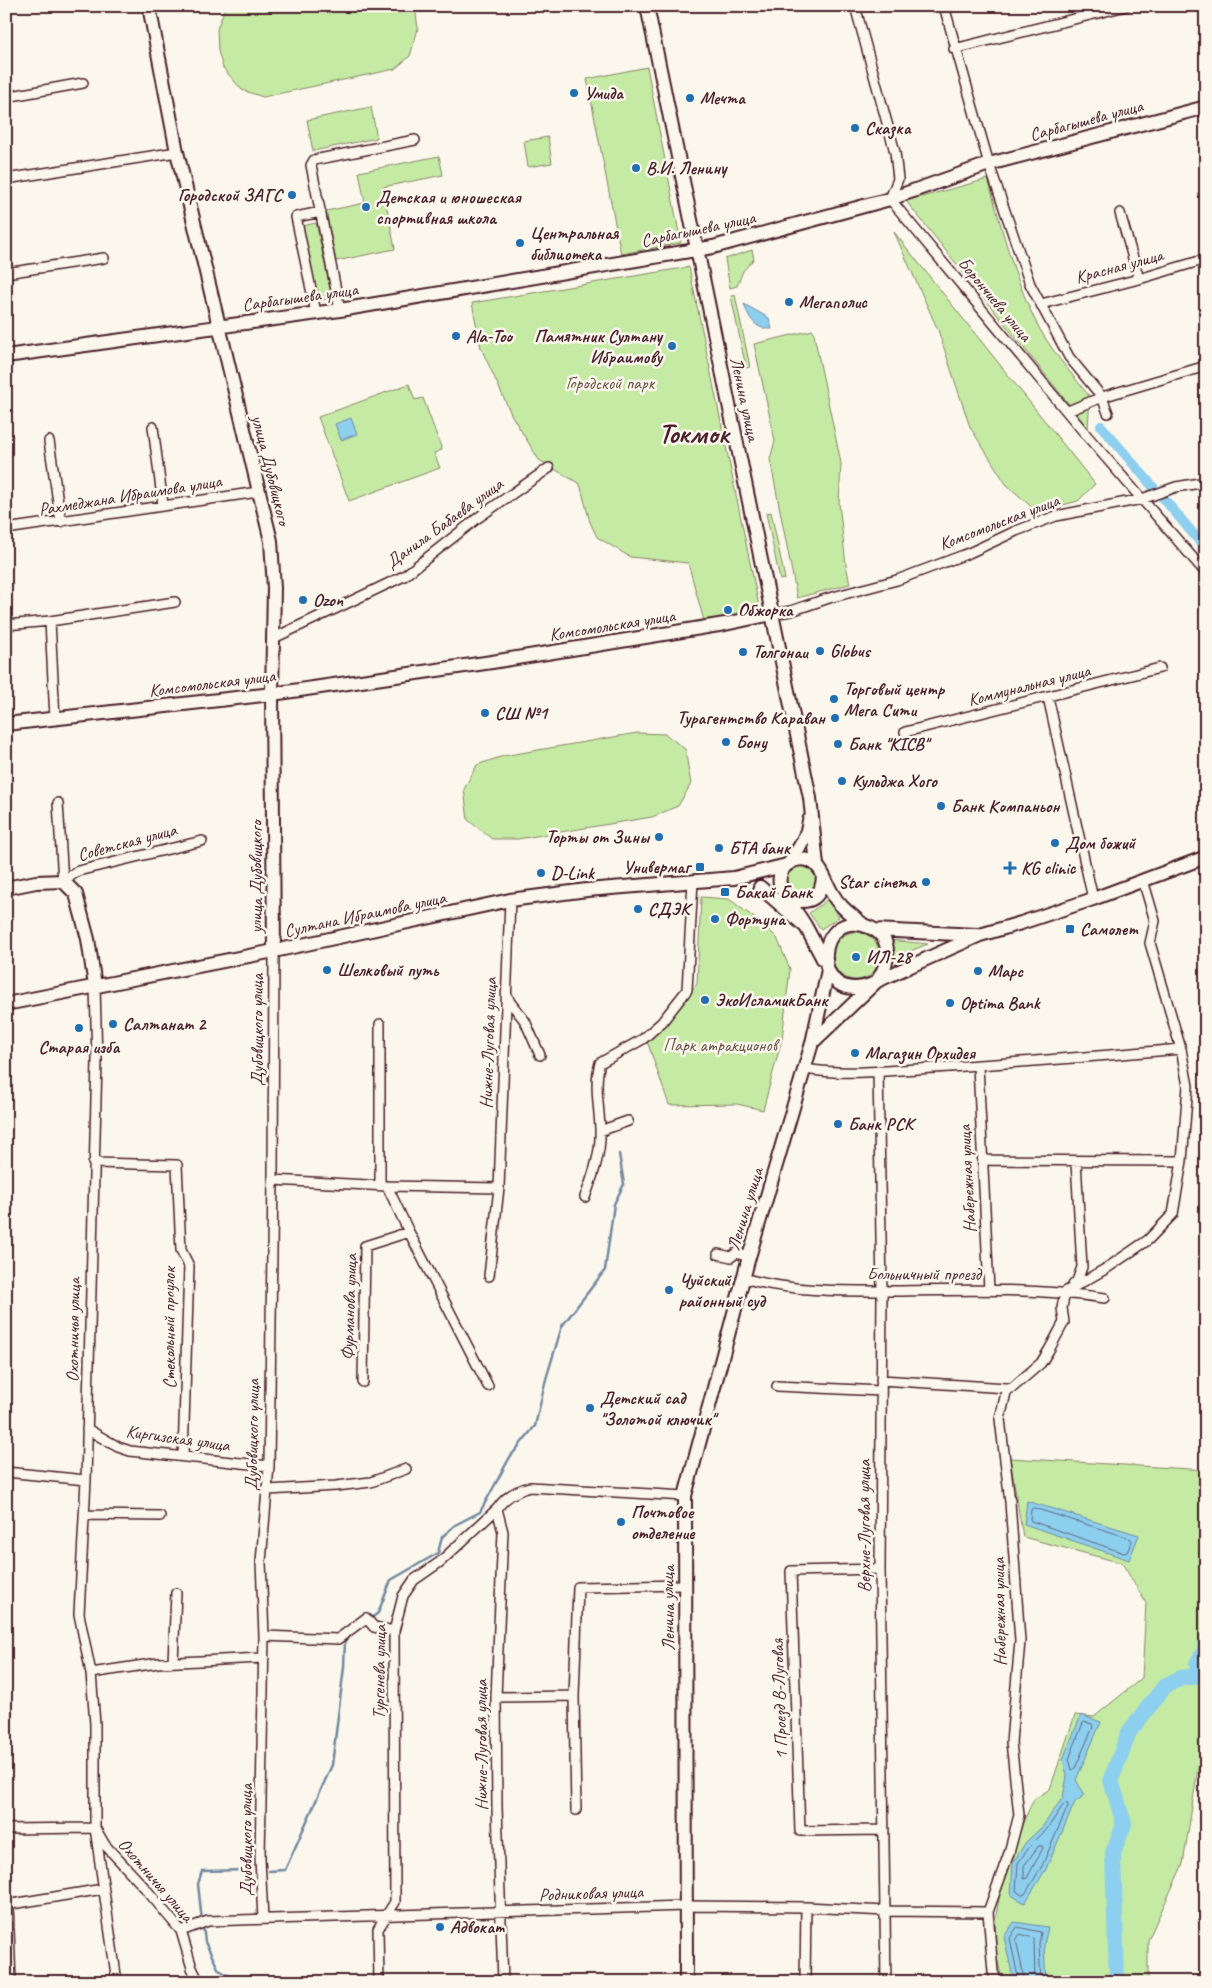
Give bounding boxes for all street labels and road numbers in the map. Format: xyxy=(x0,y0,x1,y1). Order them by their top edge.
street label: Сарбагышева улица xyxy=(1027,94,1147,146)
street label: Сарбагышева улица xyxy=(639,206,759,252)
street label: Красная улица xyxy=(1073,243,1167,288)
street label: Борончиева улица xyxy=(953,252,1038,347)
street label: Сарбагышева улица xyxy=(241,278,361,316)
street label: Ленина улица xyxy=(725,355,765,445)
street label: улица Дубовицкого xyxy=(246,412,296,529)
street label: Рахмеджана Ибраимова улица xyxy=(37,469,225,520)
street label: Данила Бабаева улица xyxy=(381,472,508,573)
street label: Комсомольская улица xyxy=(936,488,1064,555)
street label: Комсомольская улица xyxy=(548,604,678,646)
street label: Коммунальная улица xyxy=(966,659,1094,711)
street label: Комсомольская улица xyxy=(148,664,278,702)
street label: Советская улица xyxy=(75,818,180,866)
street label: улица Дубовицкого xyxy=(245,819,267,934)
street label: Султана Ибраимова улица xyxy=(282,886,449,942)
street label: Дубовицкого улица xyxy=(246,972,268,1086)
street label: Нижне-Луговая улица xyxy=(475,976,501,1109)
street label: Набережная улица xyxy=(953,1123,981,1234)
street label: Ленина улица xyxy=(722,1163,768,1253)
street label: Фурманова улица xyxy=(336,1252,362,1360)
street label: Больничный проезд xyxy=(867,1263,983,1285)
street label: Стекольный проулок xyxy=(158,1265,180,1389)
street label: Охотничья улица xyxy=(61,1276,85,1382)
street label: Дубовицкого улица xyxy=(240,1377,264,1491)
street label: Киргизская улица xyxy=(125,1420,232,1456)
street label: Верхне-Луговая улица xyxy=(853,1458,875,1592)
street label: Набережная улица xyxy=(987,1556,1011,1666)
street label: Ленина улица xyxy=(657,1564,679,1651)
street label: Тургенева улица xyxy=(367,1623,391,1719)
street label: 1 Проезд В-Луговая xyxy=(766,1637,793,1760)
street label: Нижне-Луговая улица xyxy=(470,1678,492,1810)
street label: Дубовицкого улица xyxy=(235,1782,257,1896)
street label: Охотничья улица xyxy=(113,1833,200,1928)
street label: Родниковая улица xyxy=(539,1880,645,1906)

